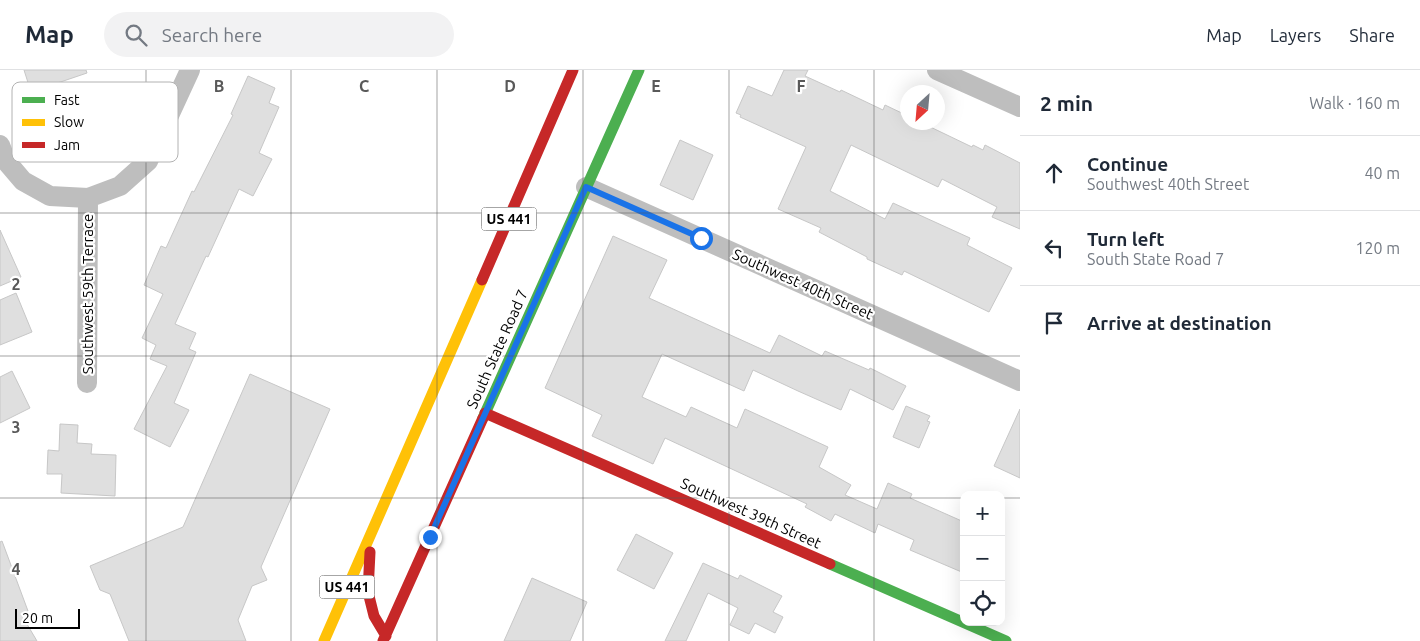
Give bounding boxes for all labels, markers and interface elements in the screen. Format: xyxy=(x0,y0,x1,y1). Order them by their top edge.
search box xyxy=(104,12,454,57)
text: Map xyxy=(25,21,74,48)
icon: search xyxy=(122,21,150,49)
text: Search here xyxy=(162,24,262,46)
text: Map xyxy=(1206,25,1242,45)
text: Layers xyxy=(1270,25,1321,45)
text: Share xyxy=(1349,25,1395,45)
text: B xyxy=(214,77,224,95)
text: C xyxy=(359,77,369,95)
text: D xyxy=(504,77,516,95)
text: E xyxy=(651,77,661,95)
text: F xyxy=(797,77,806,95)
legend xyxy=(12,82,178,162)
north arrow xyxy=(900,85,945,130)
text: 2 min xyxy=(1040,91,1093,115)
text: Fast xyxy=(54,92,80,108)
text: Walk · 160 m xyxy=(1309,94,1400,112)
text: Slow xyxy=(54,114,84,130)
text: Jam xyxy=(54,137,80,153)
text: Continue xyxy=(1087,153,1168,175)
icon: ahead xyxy=(1040,159,1068,187)
text: 40 m xyxy=(1364,164,1400,182)
text: Southwest 40th Street xyxy=(1087,175,1249,193)
road number: US 441 xyxy=(482,208,536,230)
street label: Southwest 59th Terrace xyxy=(79,214,96,374)
route start xyxy=(690,227,713,250)
text: Turn left xyxy=(1087,228,1165,250)
icon: left xyxy=(1040,234,1068,262)
text: 120 m xyxy=(1355,239,1400,257)
street label: Southwest 40th Street xyxy=(730,245,876,323)
text: South State Road 7 xyxy=(1087,250,1224,268)
text: 2 xyxy=(11,275,21,293)
street label: South State Road 7 xyxy=(463,287,531,411)
icon: arrive xyxy=(1040,309,1068,337)
text: Arrive at destination xyxy=(1087,312,1272,334)
text: 3 xyxy=(11,418,21,436)
street label: Southwest 39th Street xyxy=(678,474,824,552)
map controls xyxy=(960,491,1005,626)
button: + xyxy=(960,491,1005,536)
route end xyxy=(419,526,442,549)
button: − xyxy=(960,536,1005,581)
text: 4 xyxy=(11,560,21,578)
road number: US 441 xyxy=(320,576,374,598)
button: locate xyxy=(960,581,1005,626)
scale bar xyxy=(15,606,80,629)
text: 20 m xyxy=(22,610,53,626)

